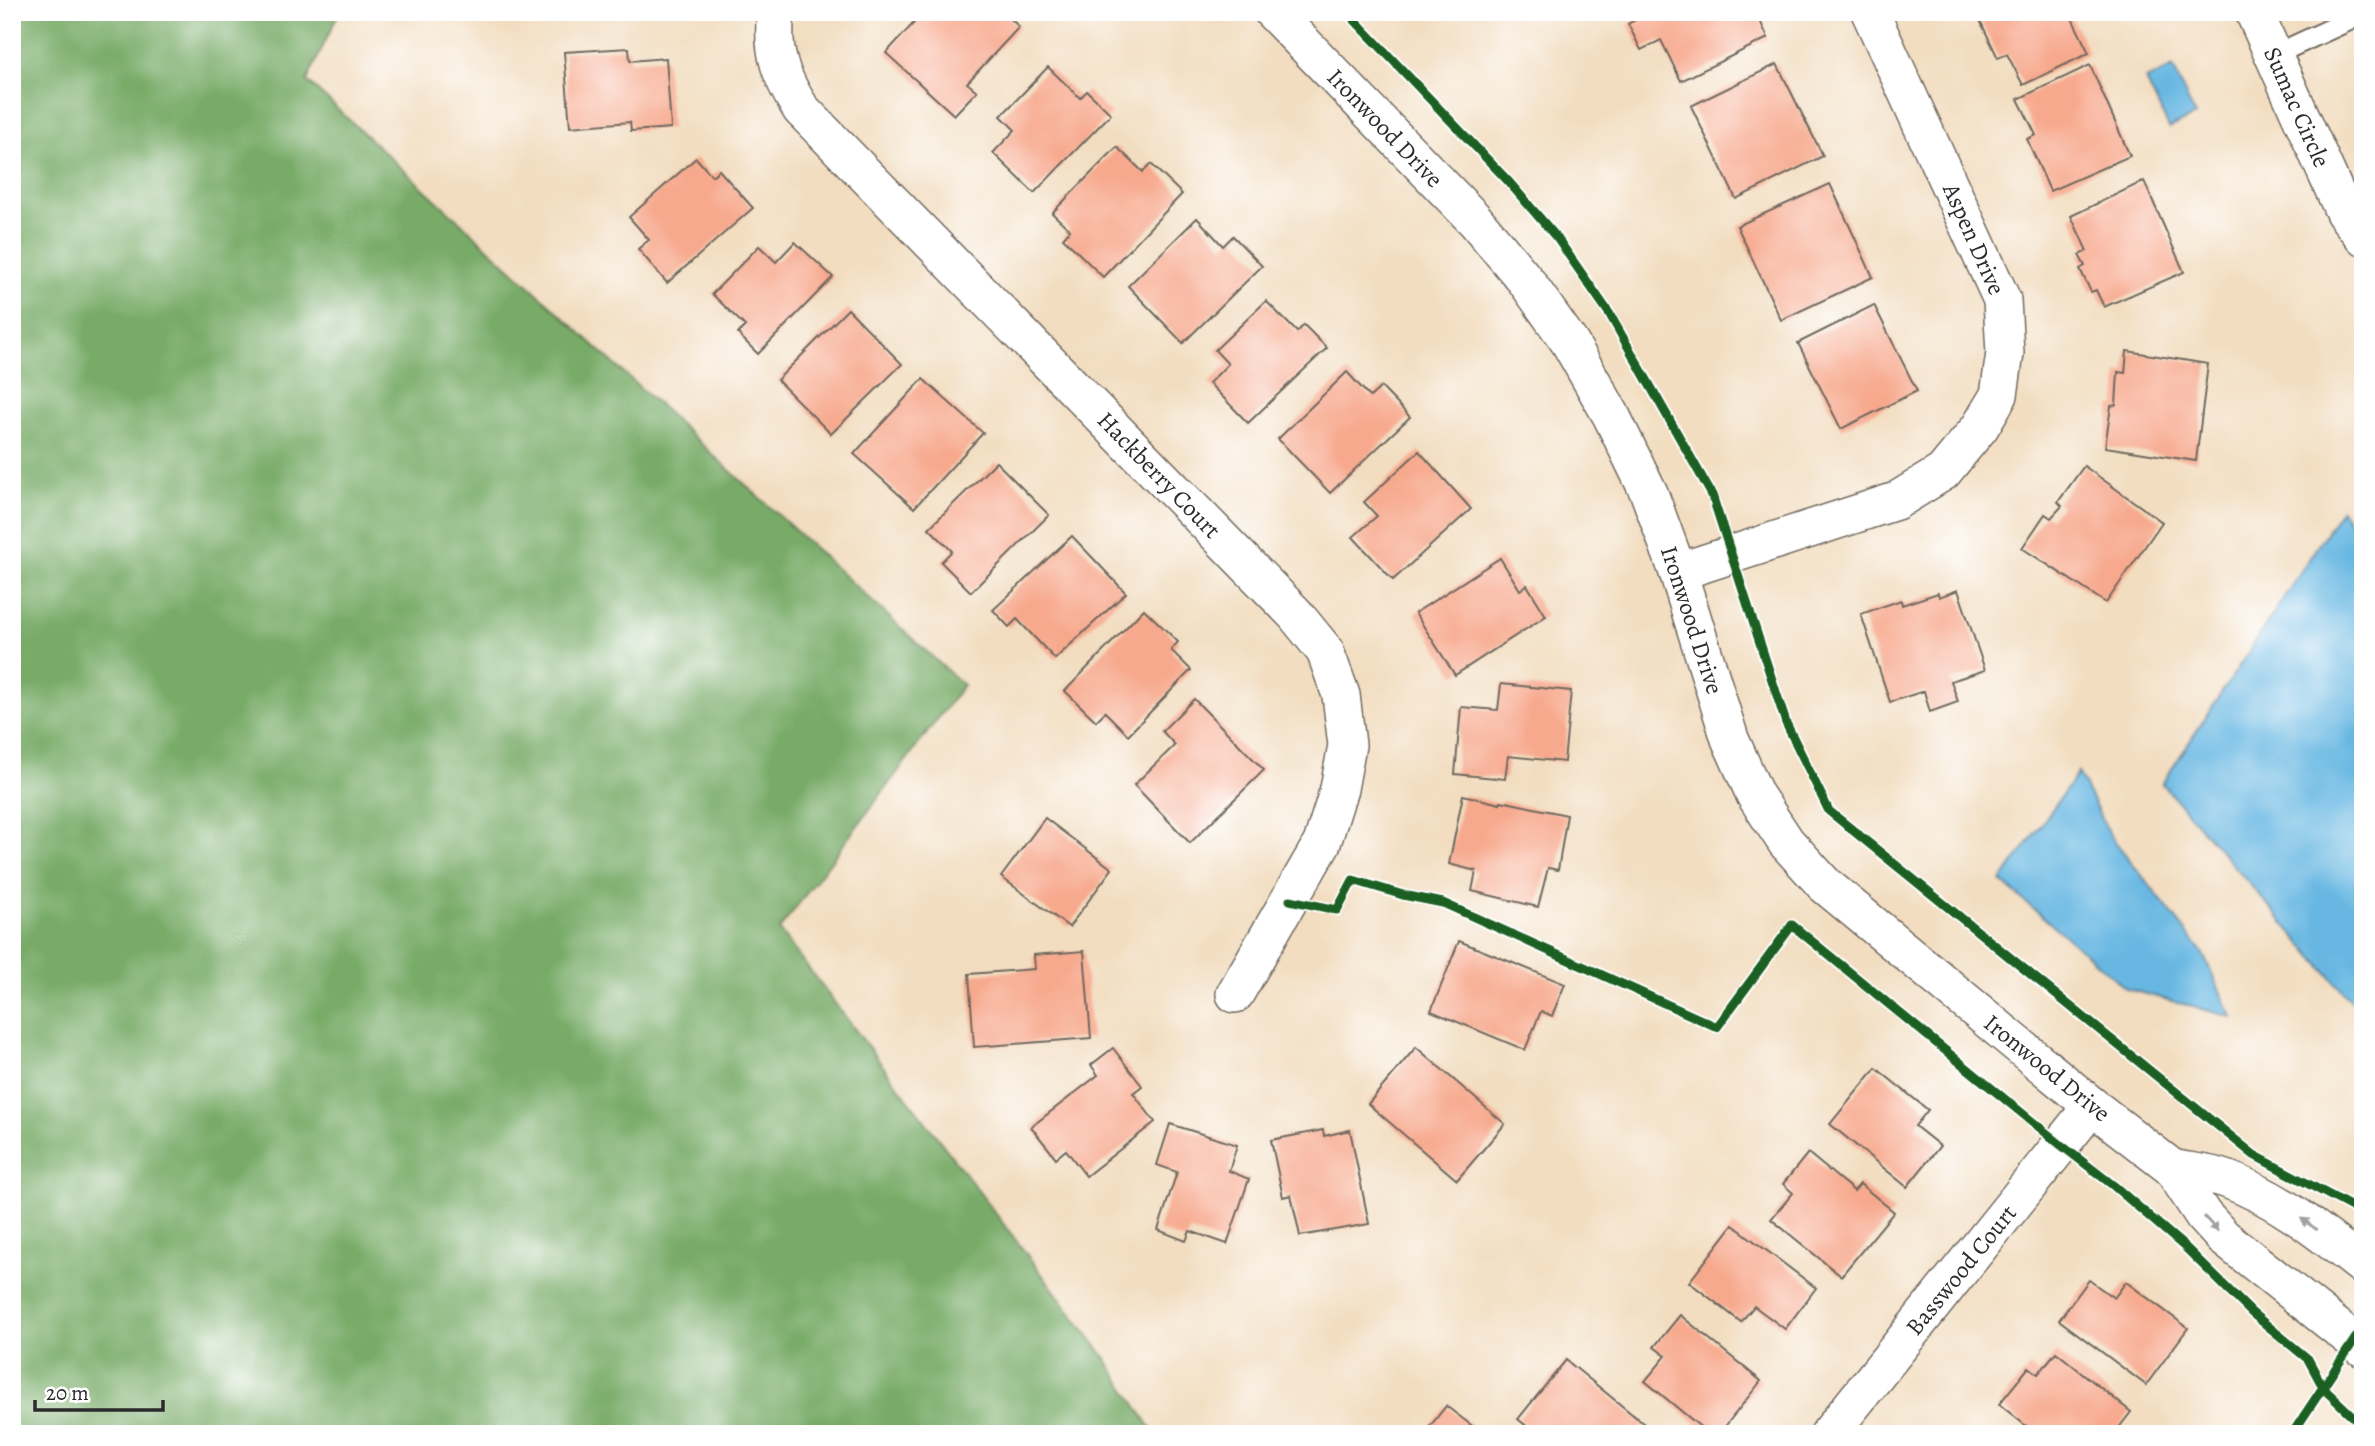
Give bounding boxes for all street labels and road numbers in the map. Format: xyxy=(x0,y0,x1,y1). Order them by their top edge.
street label: Sumac Circle xyxy=(2256,42,2338,172)
street label: Ironwood Drive xyxy=(1320,62,1450,194)
street label: Aspen Drive xyxy=(1935,177,2013,300)
street label: Hackberry Court xyxy=(1090,405,1228,545)
street label: Ironwood Drive xyxy=(1653,542,1731,698)
street label: Ironwood Drive xyxy=(1977,1007,2117,1129)
street label: Basswood Court xyxy=(1898,1198,2024,1342)

